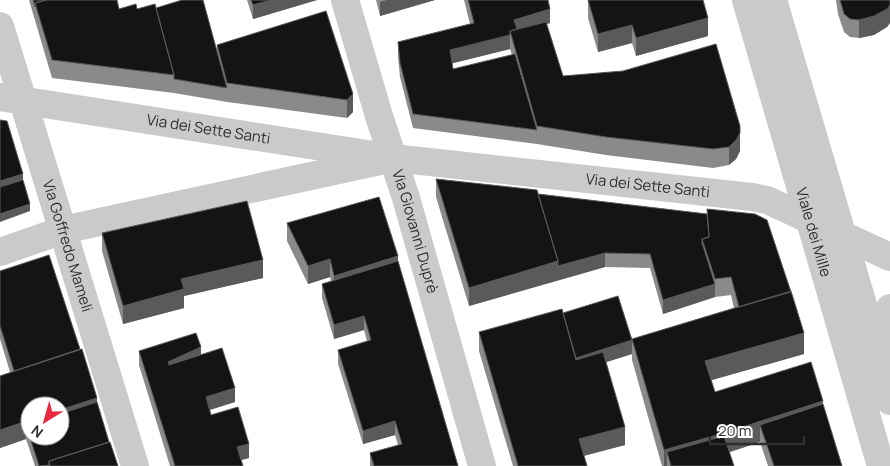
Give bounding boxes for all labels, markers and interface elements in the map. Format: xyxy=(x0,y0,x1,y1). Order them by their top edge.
street label: Via dei Sette Santi xyxy=(145,109,272,149)
street label: Via Giovanni Duprè xyxy=(387,167,444,296)
street label: Via dei Sette Santi xyxy=(585,168,711,202)
street label: Via Goffredo Mameli xyxy=(38,177,98,314)
street label: Viale dei Mille xyxy=(791,185,837,280)
north arrow xyxy=(20,396,70,446)
scale bar xyxy=(710,414,804,446)
text: 20 m xyxy=(718,420,751,441)
text: N xyxy=(27,421,47,442)

